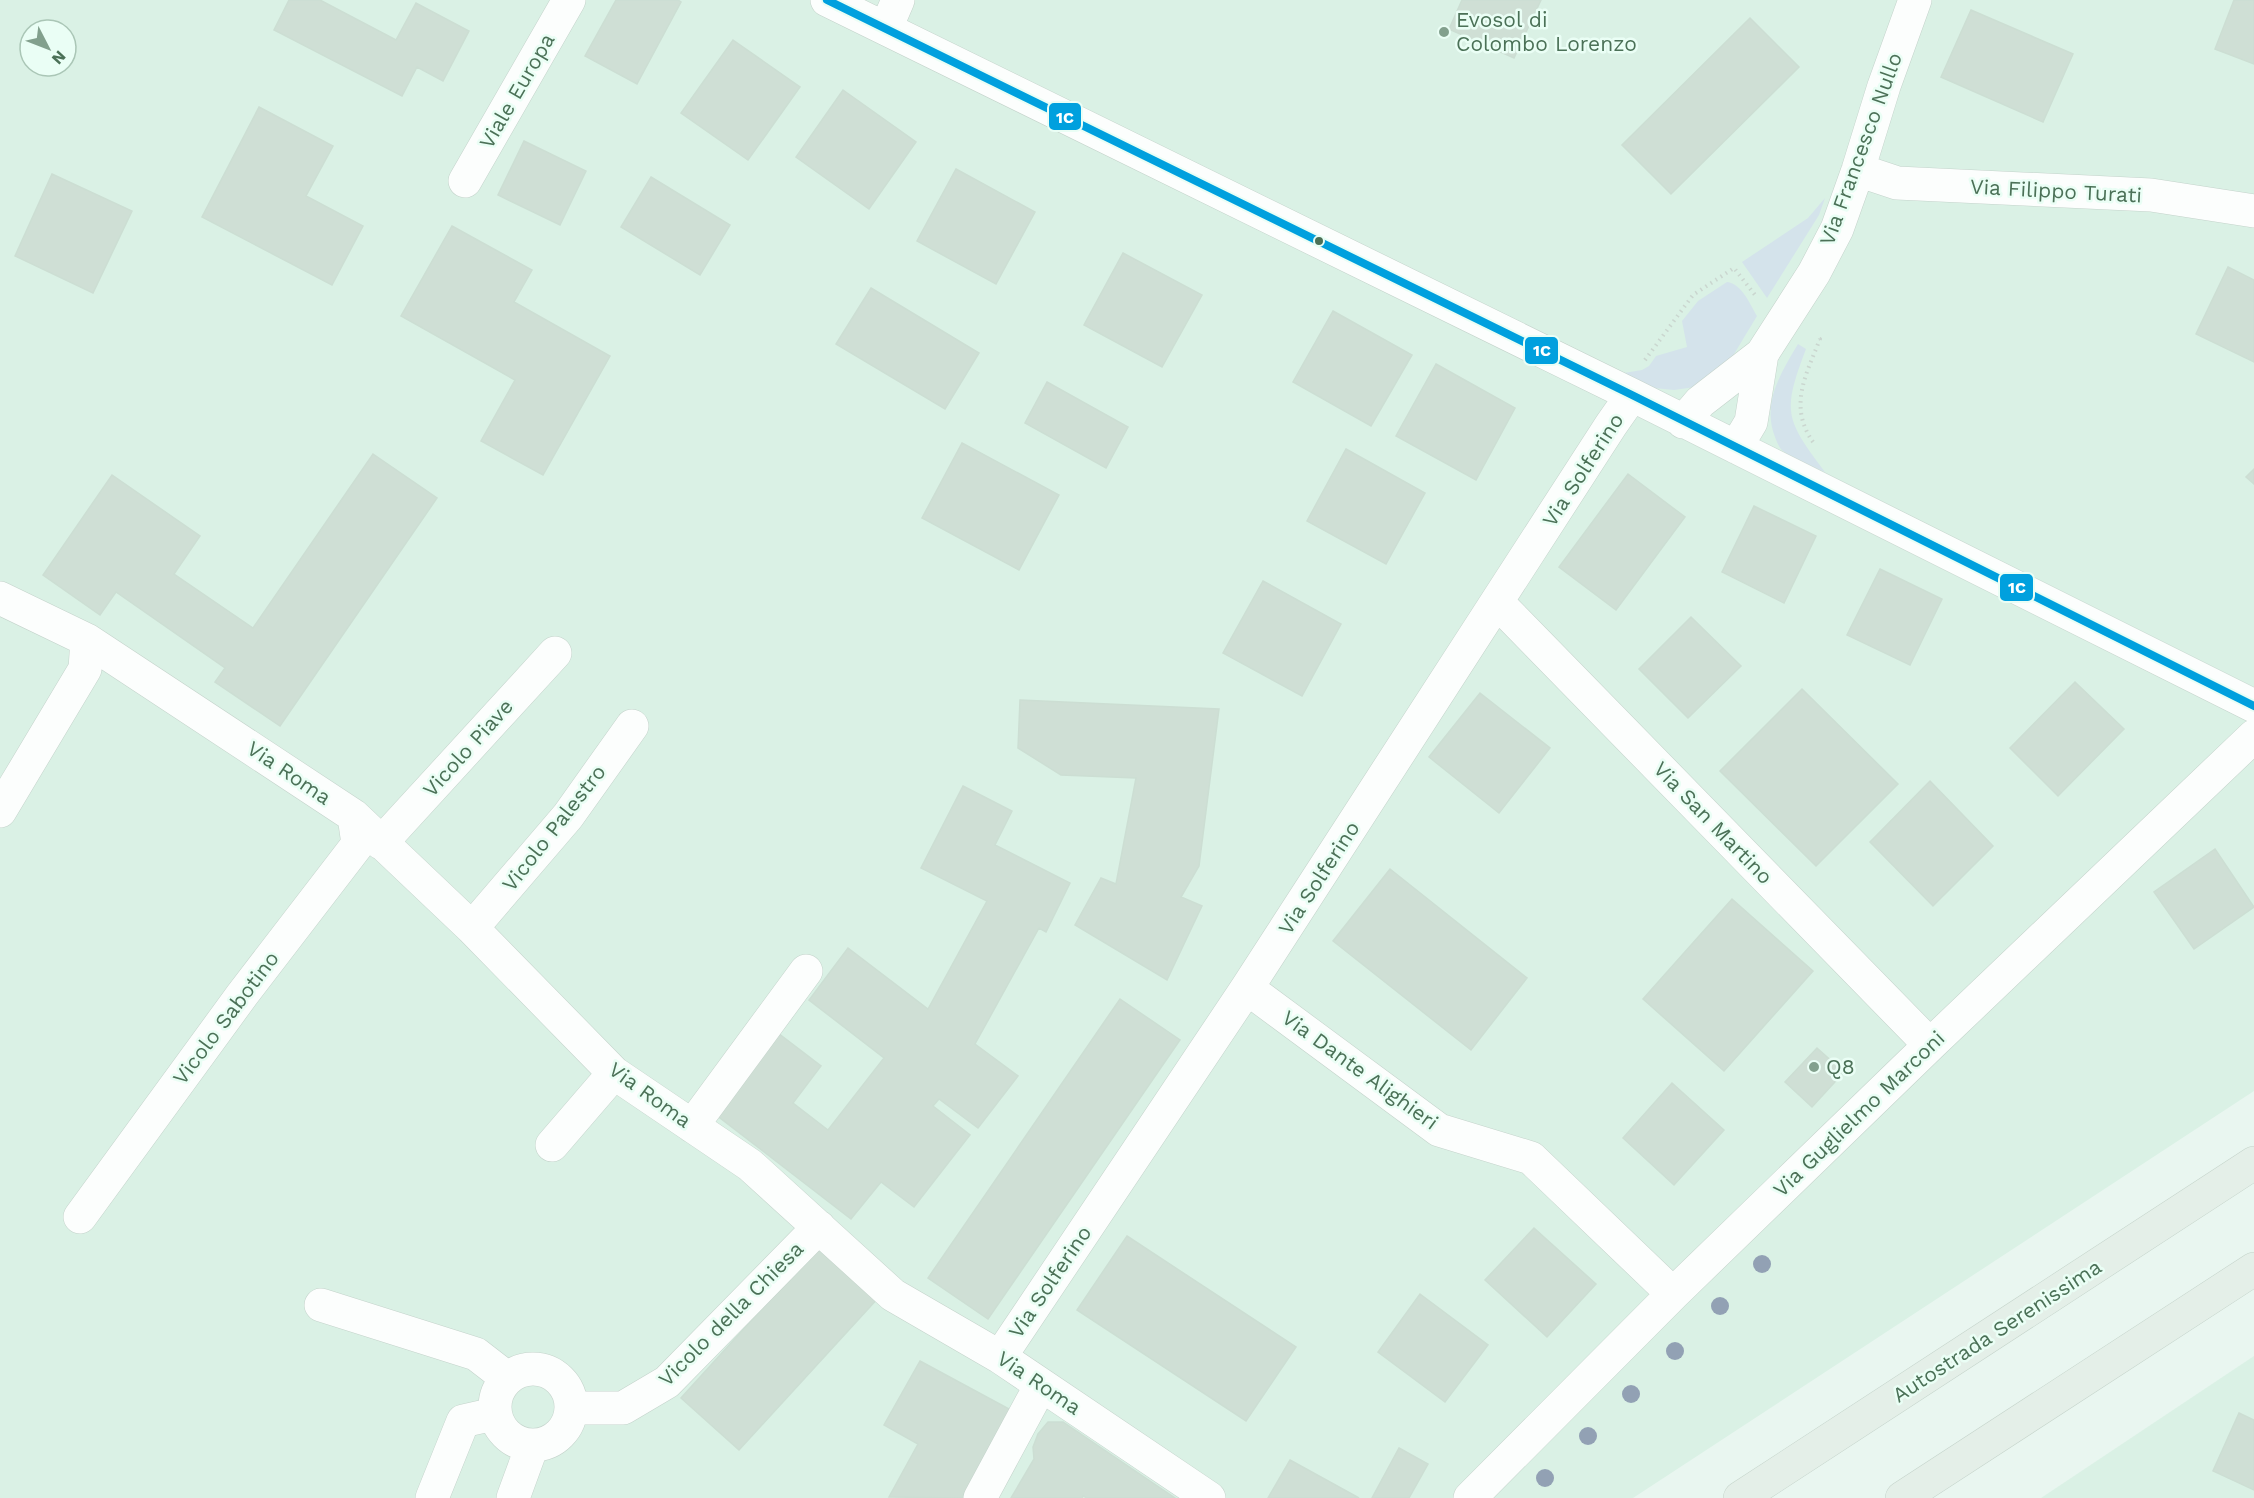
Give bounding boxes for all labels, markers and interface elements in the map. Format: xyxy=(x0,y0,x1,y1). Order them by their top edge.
place label: Evosol di Colombo Lorenzo xyxy=(1456,7,1637,56)
north arrow xyxy=(18,18,78,78)
marker: Evosol di Colombo Lorenzo xyxy=(1437,25,1451,39)
street label: Viale Europa xyxy=(474,29,560,153)
text: N xyxy=(48,47,70,68)
street label: Via Francesco Nullo xyxy=(1814,49,1907,248)
line badge: 1C xyxy=(1048,102,1082,131)
text: 1C xyxy=(1056,108,1074,127)
street label: Via Filippo Turati xyxy=(1969,174,2143,207)
unlabelled marker xyxy=(1313,235,1325,247)
line badge: 1C xyxy=(1524,336,1559,365)
text: 1C xyxy=(1533,341,1551,360)
street label: Via Solferino xyxy=(1537,408,1628,531)
line badge: 1C xyxy=(1999,573,2034,602)
text: 1C xyxy=(2008,578,2026,597)
street label: Vicolo Piave xyxy=(417,694,518,802)
street label: Via Roma xyxy=(243,735,336,810)
street label: Via San Martino xyxy=(1649,756,1778,889)
street label: Vicolo Palestro xyxy=(496,759,611,896)
street label: Via Solferino xyxy=(1273,816,1364,939)
street label: Vicolo Sabotino xyxy=(167,946,284,1089)
street label: Via Dante Alighieri xyxy=(1277,1005,1443,1135)
street label: Via Guglielmo Marconi xyxy=(1768,1025,1949,1202)
place label: Q8 xyxy=(1826,1054,1855,1079)
street label: Via Roma xyxy=(604,1056,697,1133)
marker: Q8 xyxy=(1807,1060,1821,1074)
street label: Via Solferino xyxy=(1003,1221,1096,1343)
street label: Vicolo della Chiesa xyxy=(653,1236,808,1391)
street label: Autostrada Serenissima xyxy=(1888,1254,2106,1407)
street label: Via Roma xyxy=(993,1345,1086,1420)

